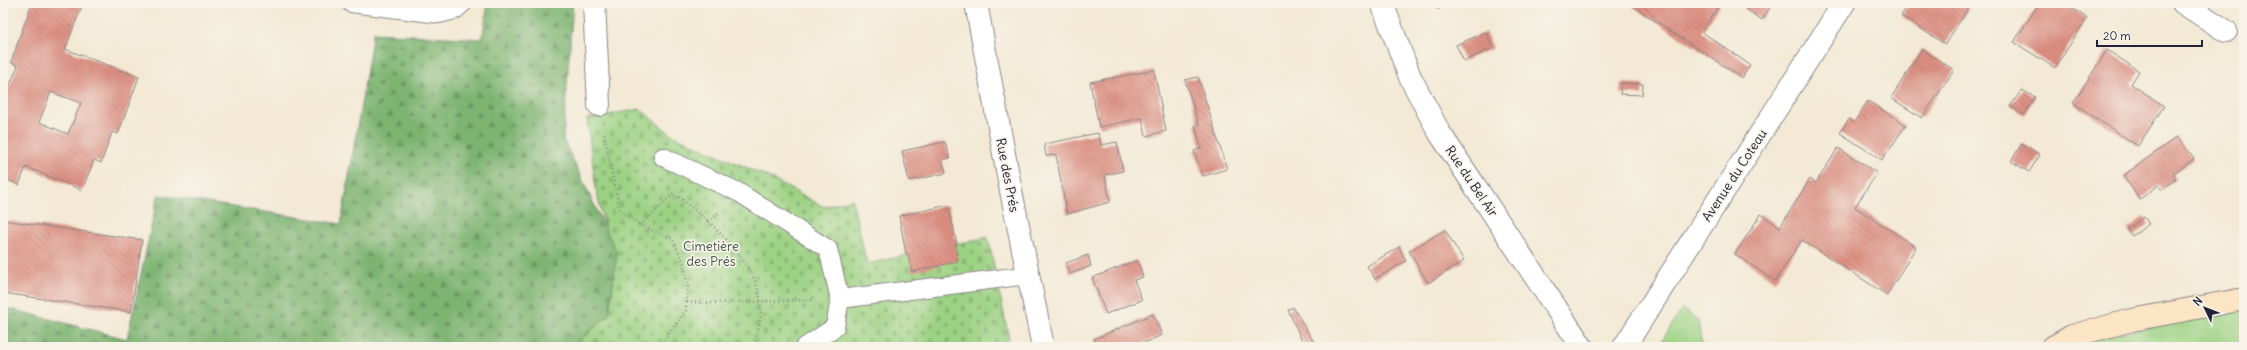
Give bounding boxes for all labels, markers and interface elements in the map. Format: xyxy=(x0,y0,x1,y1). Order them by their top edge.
scale bar xyxy=(2097,22,2202,48)
text: 20 m xyxy=(2103,28,2131,43)
street label: Avenue du Coteau xyxy=(1698,126,1771,225)
street label: Rue des Prés xyxy=(992,137,1023,214)
street label: Rue du Bel Air xyxy=(1442,142,1502,221)
park label: Cimetière des Prés xyxy=(683,238,739,270)
north arrow xyxy=(2185,288,2225,328)
text: N xyxy=(2190,294,2205,309)

